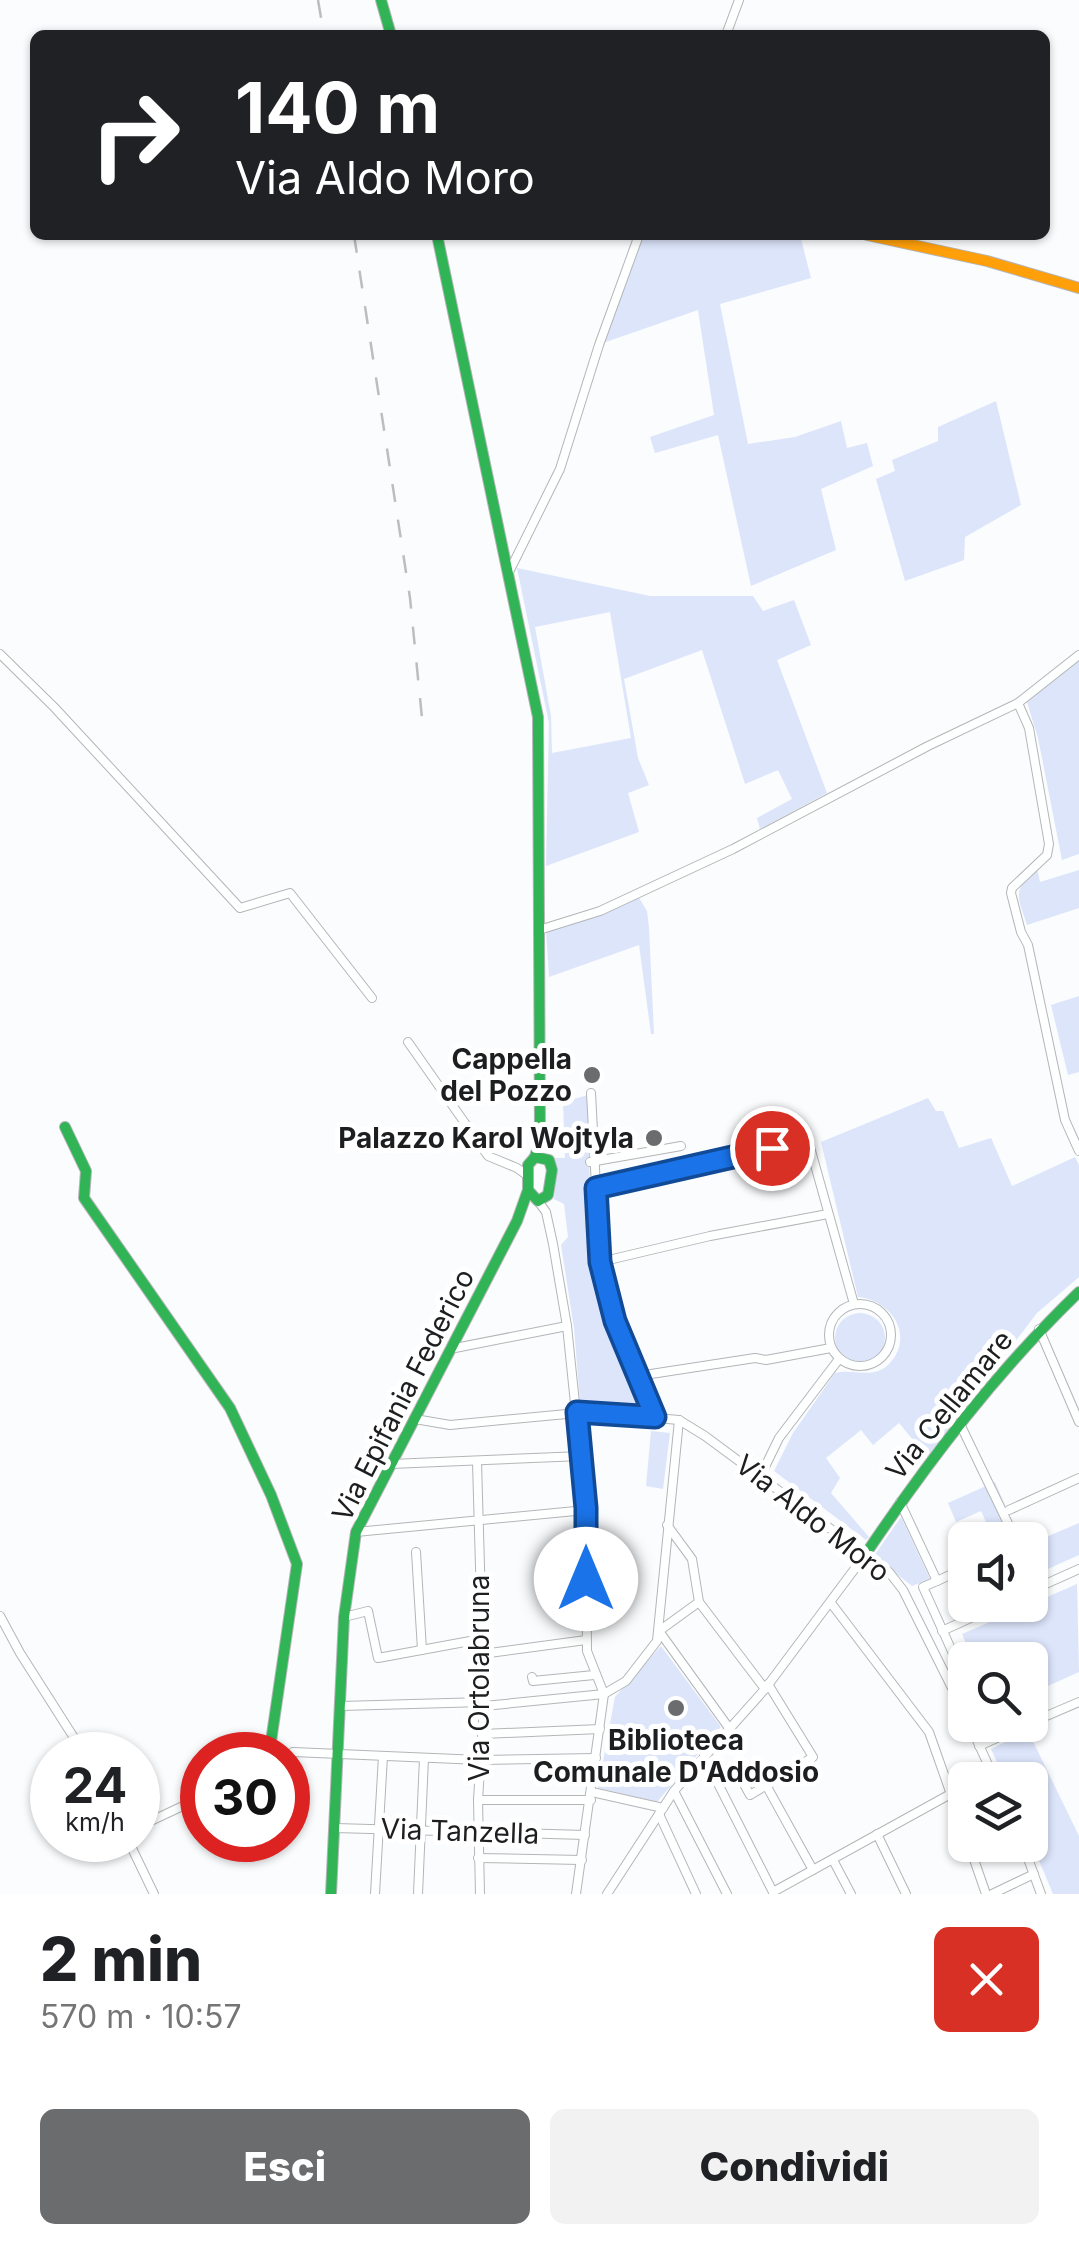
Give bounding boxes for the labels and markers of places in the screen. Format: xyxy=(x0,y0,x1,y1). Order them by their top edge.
place label: Cappella del Pozzo xyxy=(440,1042,572,1108)
marker: Cappella del Pozzo xyxy=(581,1064,603,1086)
pin xyxy=(730,1106,815,1191)
place label: Palazzo Karol Wojtyla xyxy=(338,1121,634,1155)
marker: Palazzo Karol Wojtyla xyxy=(643,1127,665,1149)
marker: Biblioteca Comunale D'Addosio xyxy=(665,1697,687,1719)
place label: Biblioteca Comunale D'Addosio xyxy=(533,1723,819,1789)

